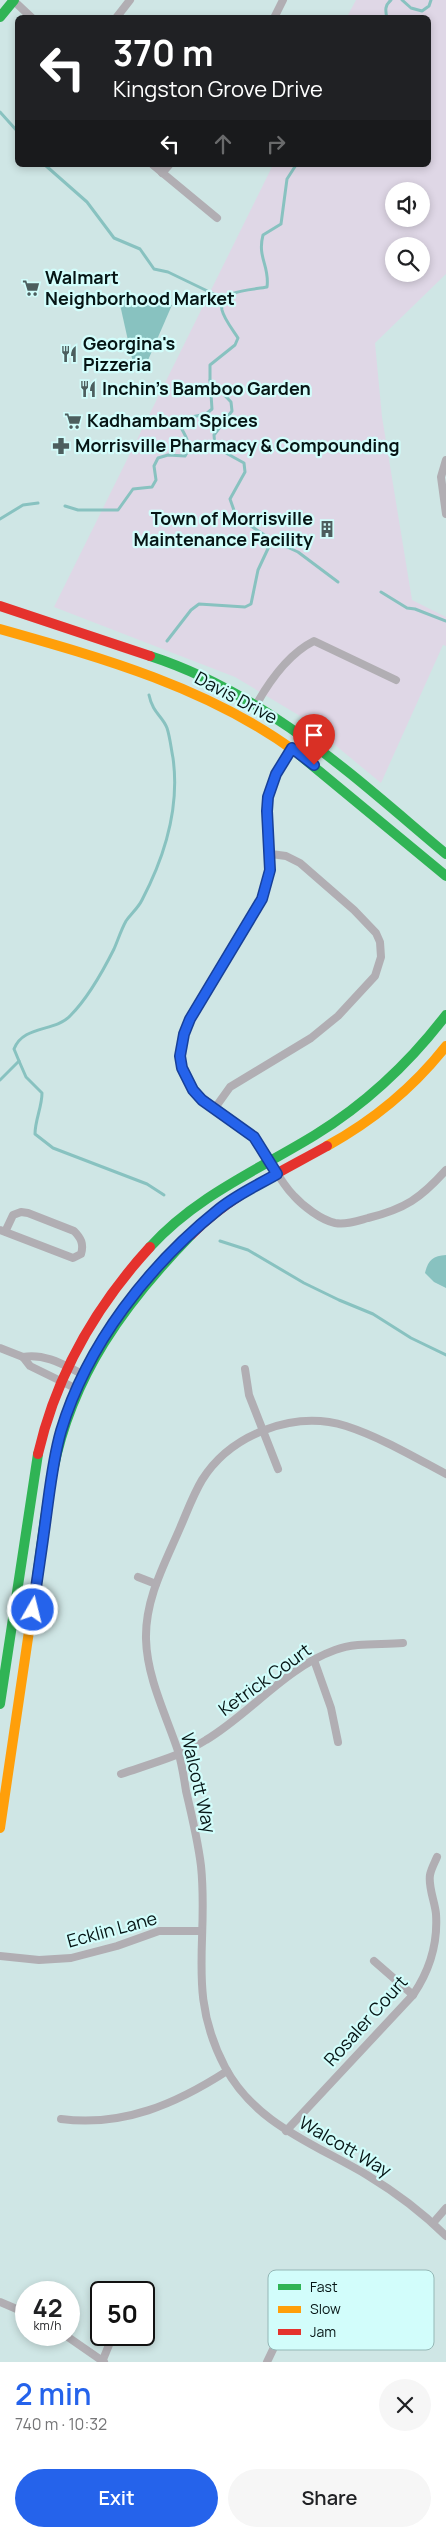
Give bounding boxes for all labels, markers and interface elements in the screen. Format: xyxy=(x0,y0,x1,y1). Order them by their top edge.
text: 370 m xyxy=(113,29,214,77)
icon: left xyxy=(30,35,95,100)
text: Kingston Grove Drive xyxy=(113,74,323,104)
icon: left xyxy=(156,130,184,158)
icon: ahead xyxy=(209,130,237,158)
icon: right xyxy=(262,130,290,158)
map controls xyxy=(385,182,430,282)
button: sound xyxy=(385,182,430,227)
button: search xyxy=(385,237,430,282)
place label: Walmart Neighborhood Market xyxy=(45,265,235,310)
supermarket icon: Walmart Neighborhood Market xyxy=(21,278,41,298)
place label: Georgina's Pizzeria xyxy=(83,331,176,376)
restaurant icon: Georgina's Pizzeria xyxy=(59,344,79,364)
place label: Inchin's Bamboo Garden xyxy=(102,376,311,400)
restaurant icon: Inchin's Bamboo Garden xyxy=(78,379,98,399)
place label: Kadhambam Spices xyxy=(87,408,258,432)
supermarket icon: Kadhambam Spices xyxy=(63,411,83,431)
place label: Morrisville Pharmacy & Compounding xyxy=(75,433,400,457)
pharmacy icon: Morrisville Pharmacy & Compounding xyxy=(51,436,71,456)
place label: Town of Morrisville Maintenance Facility xyxy=(134,506,313,551)
building icon: Town of Morrisville Maintenance Facility xyxy=(317,519,337,539)
street label: Davis Drive xyxy=(191,665,282,729)
pin xyxy=(293,714,335,765)
icon: arrive xyxy=(300,721,328,749)
position arrow xyxy=(6,1583,58,1635)
street label: Ketrick Court xyxy=(213,1638,315,1721)
street label: Walcott Way xyxy=(176,1730,222,1836)
street label: Ecklin Lane xyxy=(64,1906,159,1953)
street label: Rosaler Court xyxy=(318,1970,412,2071)
street label: Walcott Way xyxy=(295,2110,396,2182)
legend xyxy=(268,2270,434,2350)
text: Fast xyxy=(310,2277,338,2296)
speed limit sign: 50 xyxy=(90,2281,155,2346)
text: 42 xyxy=(32,2290,63,2325)
text: Slow xyxy=(310,2299,341,2318)
text: km/h xyxy=(34,2317,61,2334)
text: Jam xyxy=(310,2322,336,2341)
text: 2 min xyxy=(15,2373,91,2414)
button: close xyxy=(379,2379,431,2431)
text: 740 m · 10:32 xyxy=(15,2413,107,2435)
button: Exit xyxy=(15,2469,218,2527)
button: Share xyxy=(228,2469,431,2527)

